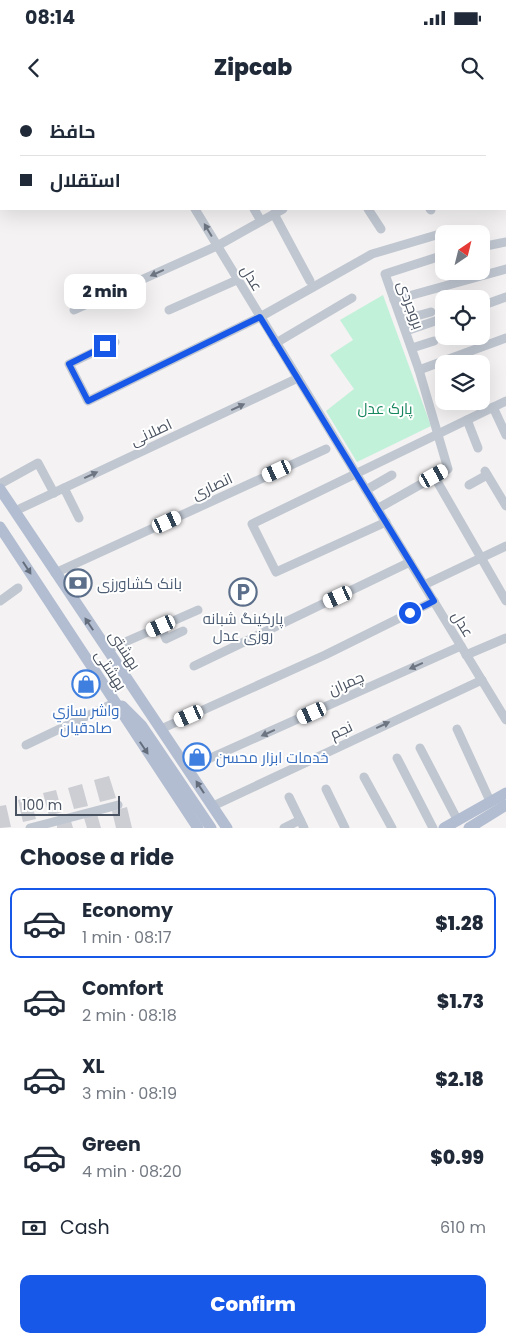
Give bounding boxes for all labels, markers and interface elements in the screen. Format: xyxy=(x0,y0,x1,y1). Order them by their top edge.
text: 08:14 xyxy=(25,4,75,31)
text: Zipcab xyxy=(214,52,292,83)
icon: back xyxy=(20,54,48,82)
icon: search xyxy=(458,54,486,82)
text: حافظ xyxy=(50,118,95,145)
text: استقلال xyxy=(50,167,121,194)
one-way arrow xyxy=(203,223,212,236)
north arrow xyxy=(435,225,490,280)
map controls xyxy=(435,225,490,410)
street label: عدل xyxy=(236,261,268,295)
one-way arrow xyxy=(150,269,164,277)
callout: 2 min xyxy=(64,274,146,308)
street label: بروجردی xyxy=(393,278,429,332)
text: 2 min xyxy=(82,280,128,303)
button: locate xyxy=(435,290,490,345)
route end xyxy=(94,335,116,357)
button: layers xyxy=(435,355,490,410)
park label: پارک عدل xyxy=(357,398,413,419)
one-way arrow xyxy=(231,402,245,410)
street label: اصلانی xyxy=(127,413,175,451)
car xyxy=(260,458,293,484)
car xyxy=(417,462,450,490)
street label: انصاری xyxy=(188,467,236,505)
one-way arrow xyxy=(84,471,98,479)
car xyxy=(150,509,183,535)
one-way arrow xyxy=(22,561,31,575)
bank icon: بانک کشاورزی xyxy=(63,568,93,598)
place label: بانک کشاورزی xyxy=(97,573,182,594)
parking icon: پارکینگ شبانه روزی عدل xyxy=(228,577,258,607)
car xyxy=(321,584,354,610)
route start xyxy=(399,602,421,624)
street label: عدل xyxy=(447,607,479,641)
place label: پارکینگ شبانه روزی عدل xyxy=(203,608,283,646)
car xyxy=(144,613,177,639)
one-way arrow xyxy=(84,617,94,631)
street label: بهشتى xyxy=(104,626,146,674)
street label: بهشتی xyxy=(90,646,132,694)
one-way arrow xyxy=(409,662,423,670)
street label: چمران xyxy=(325,666,367,700)
shop icon: واشر سازي صادقیان xyxy=(71,669,101,699)
place label: واشر سازي صادقیان xyxy=(52,700,120,738)
car xyxy=(295,700,328,726)
car xyxy=(172,703,205,729)
street label: نجم xyxy=(326,716,356,744)
one-way arrow xyxy=(376,721,390,729)
one-way arrow xyxy=(261,729,276,737)
one-way arrow xyxy=(139,741,149,755)
shop icon: خدمات ابزار محسن xyxy=(182,742,212,772)
place label: خدمات ابزار محسن xyxy=(216,747,329,768)
one-way arrow xyxy=(195,781,205,794)
scale bar xyxy=(15,793,120,816)
text: 100 m xyxy=(22,795,62,815)
text: Choose a ride xyxy=(20,842,174,873)
text: Economy xyxy=(82,897,173,924)
icon: car xyxy=(22,901,67,946)
text: $1.28 xyxy=(435,910,484,937)
text: 1 min · 08:17 xyxy=(82,926,171,949)
text: Comfort xyxy=(82,975,164,1002)
icon: car xyxy=(22,979,67,1024)
text: $1.73 xyxy=(437,988,484,1015)
text: 2 min · 08:18 xyxy=(82,1004,177,1027)
text: XL xyxy=(82,1053,105,1080)
icon: car xyxy=(22,1057,67,1102)
text: $2.18 xyxy=(435,1066,484,1093)
text: 3 min · 08:19 xyxy=(82,1082,177,1105)
text: Green xyxy=(82,1131,141,1158)
icon: car xyxy=(22,1135,67,1180)
text: $0.99 xyxy=(430,1144,484,1171)
text: 4 min · 08:20 xyxy=(82,1160,182,1183)
icon: cash xyxy=(20,1214,48,1242)
text: Cash xyxy=(60,1214,110,1241)
text: 610 m xyxy=(440,1216,486,1239)
button: Confirm xyxy=(20,1275,486,1333)

